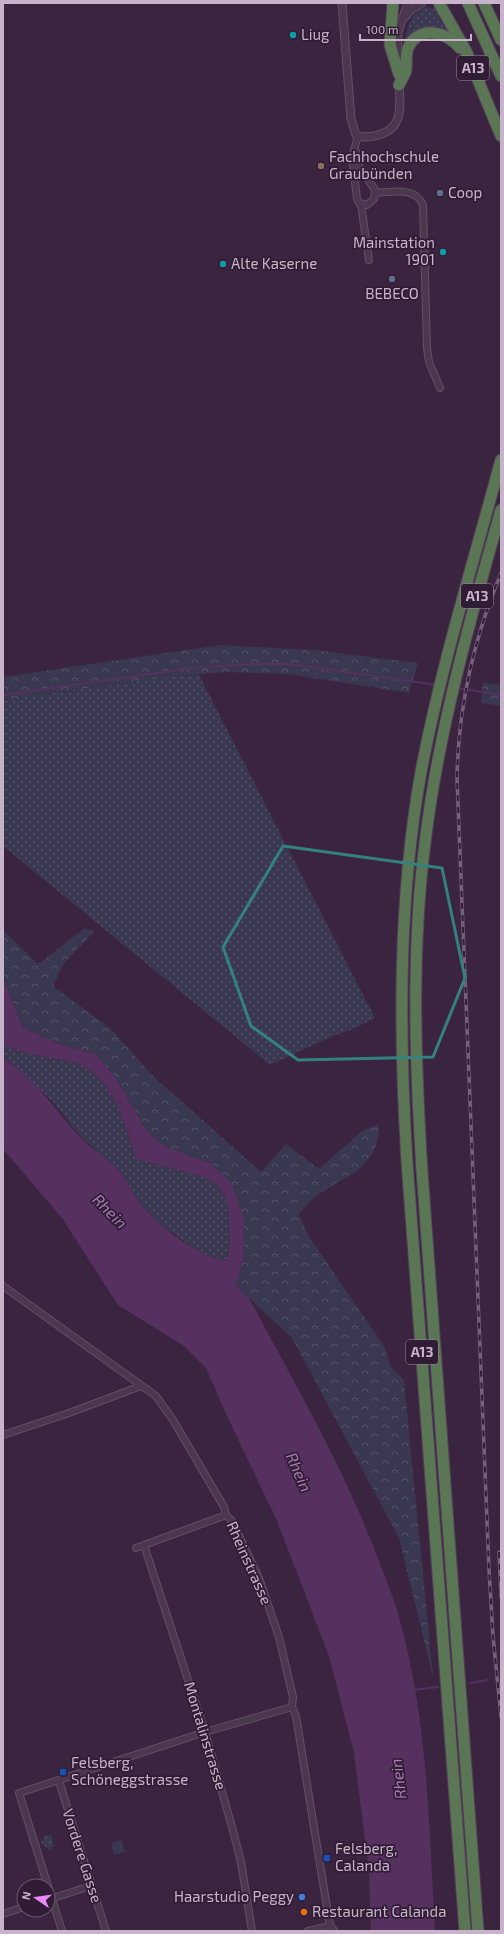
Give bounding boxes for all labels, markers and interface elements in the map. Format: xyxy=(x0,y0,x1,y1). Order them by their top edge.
scale bar xyxy=(360,16,471,42)
text: 100 m xyxy=(366,22,398,36)
place label: Liug xyxy=(301,25,330,43)
marker: Liug xyxy=(288,30,298,40)
road number: A13 xyxy=(457,56,489,80)
place label: Fachhochschule Graubünden xyxy=(329,147,439,182)
marker: Fachhochschule Graubünden xyxy=(316,161,326,171)
place label: Coop xyxy=(448,183,482,201)
marker: Coop xyxy=(435,188,445,198)
place label: Mainstation 1901 xyxy=(353,233,435,268)
marker: Mainstation 1901 xyxy=(438,247,448,257)
place label: Alte Kaserne xyxy=(231,254,317,272)
marker: Alte Kaserne xyxy=(218,259,228,269)
marker: BEBECO xyxy=(387,274,397,284)
place label: BEBECO xyxy=(365,284,419,302)
road number: A13 xyxy=(461,584,493,608)
water label: Rhein xyxy=(89,1189,132,1232)
road number: A13 xyxy=(406,1340,438,1364)
water label: Rhein xyxy=(282,1449,316,1494)
street label: Rheinstrasse xyxy=(224,1518,276,1607)
street label: Montalinstrasse xyxy=(181,1679,231,1792)
place label: Felsberg, Schöneggstrasse xyxy=(71,1753,188,1788)
water label: Rhein xyxy=(386,1758,409,1801)
marker: Felsberg, Schöneggstrasse xyxy=(58,1767,68,1777)
street label: Vordere Gasse xyxy=(59,1806,107,1905)
place label: Felsberg, Calanda xyxy=(335,1839,397,1874)
marker: Felsberg, Calanda xyxy=(322,1853,332,1863)
north arrow xyxy=(16,1878,56,1918)
place label: Haarstudio Peggy xyxy=(174,1887,294,1905)
text: N xyxy=(19,1890,33,1901)
marker: Haarstudio Peggy xyxy=(297,1892,307,1902)
place label: Restaurant Calanda xyxy=(312,1902,446,1920)
marker: Restaurant Calanda xyxy=(299,1907,309,1917)

